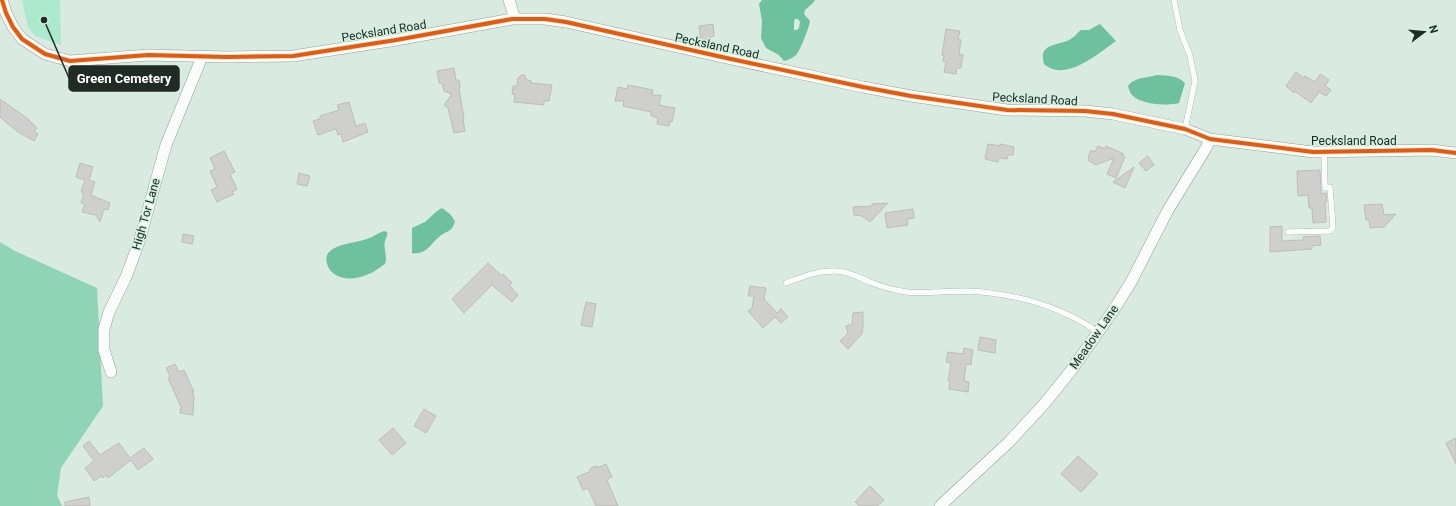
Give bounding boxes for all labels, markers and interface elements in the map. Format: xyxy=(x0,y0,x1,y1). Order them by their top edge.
north arrow xyxy=(1404,12,1444,52)
street label: Pecksland Road xyxy=(341,17,427,45)
text: N xyxy=(1426,24,1441,35)
street label: Pecksland Road xyxy=(674,30,760,62)
callout: Green Cemetery xyxy=(69,66,179,91)
text: Green Cemetery xyxy=(77,71,172,86)
street label: Pecksland Road xyxy=(992,90,1078,108)
street label: Pecksland Road xyxy=(1311,134,1397,148)
street label: High Tor Lane xyxy=(129,176,163,252)
street label: Meadow Lane xyxy=(1067,302,1121,372)

